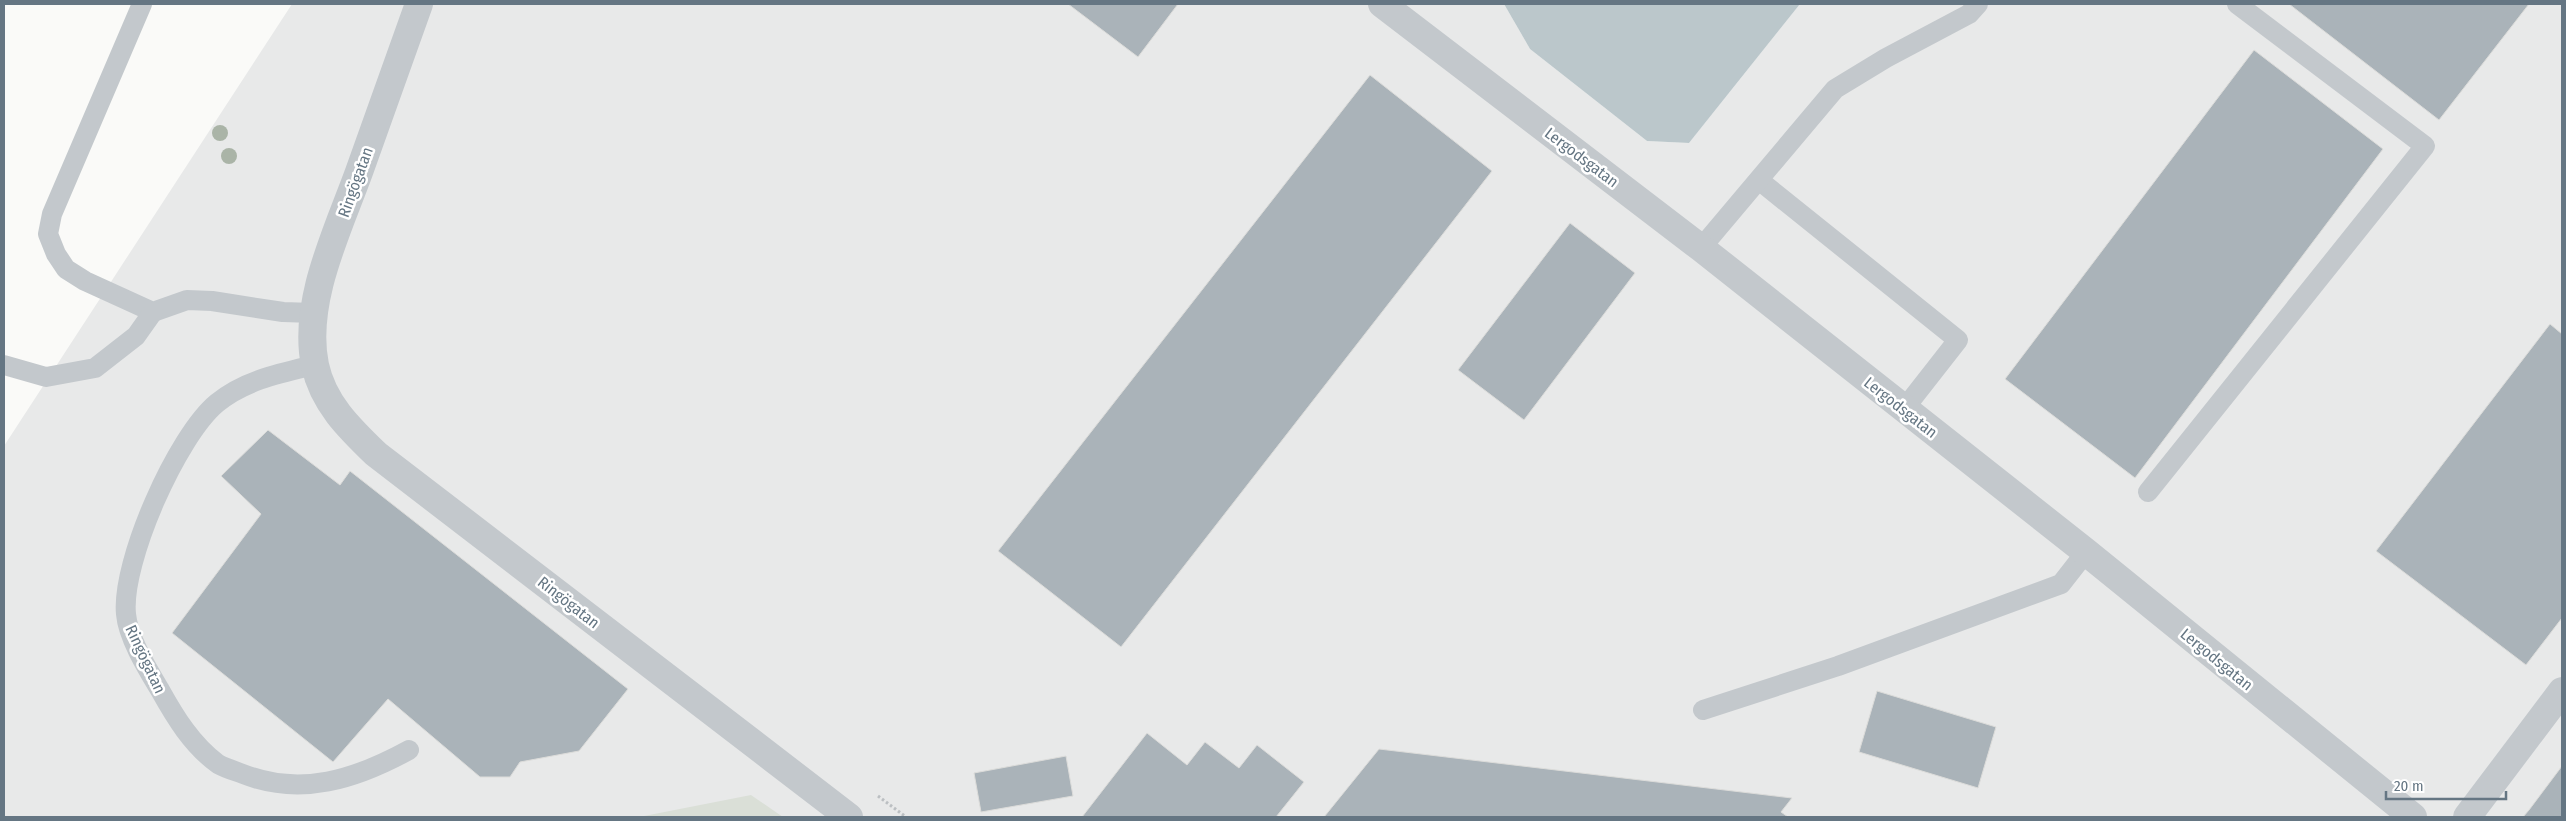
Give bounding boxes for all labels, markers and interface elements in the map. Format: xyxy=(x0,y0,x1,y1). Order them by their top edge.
street label: Lergodsgatan xyxy=(1541,123,1622,191)
street label: Ringögatan xyxy=(334,144,377,220)
street label: Lergodsgatan xyxy=(1860,373,1941,442)
street label: Ringögatan xyxy=(534,572,603,632)
street label: Ringögatan xyxy=(121,622,170,696)
street label: Lergodsgatan xyxy=(2177,624,2257,694)
scale bar xyxy=(2386,768,2506,800)
text: 20 m xyxy=(2394,777,2424,795)

